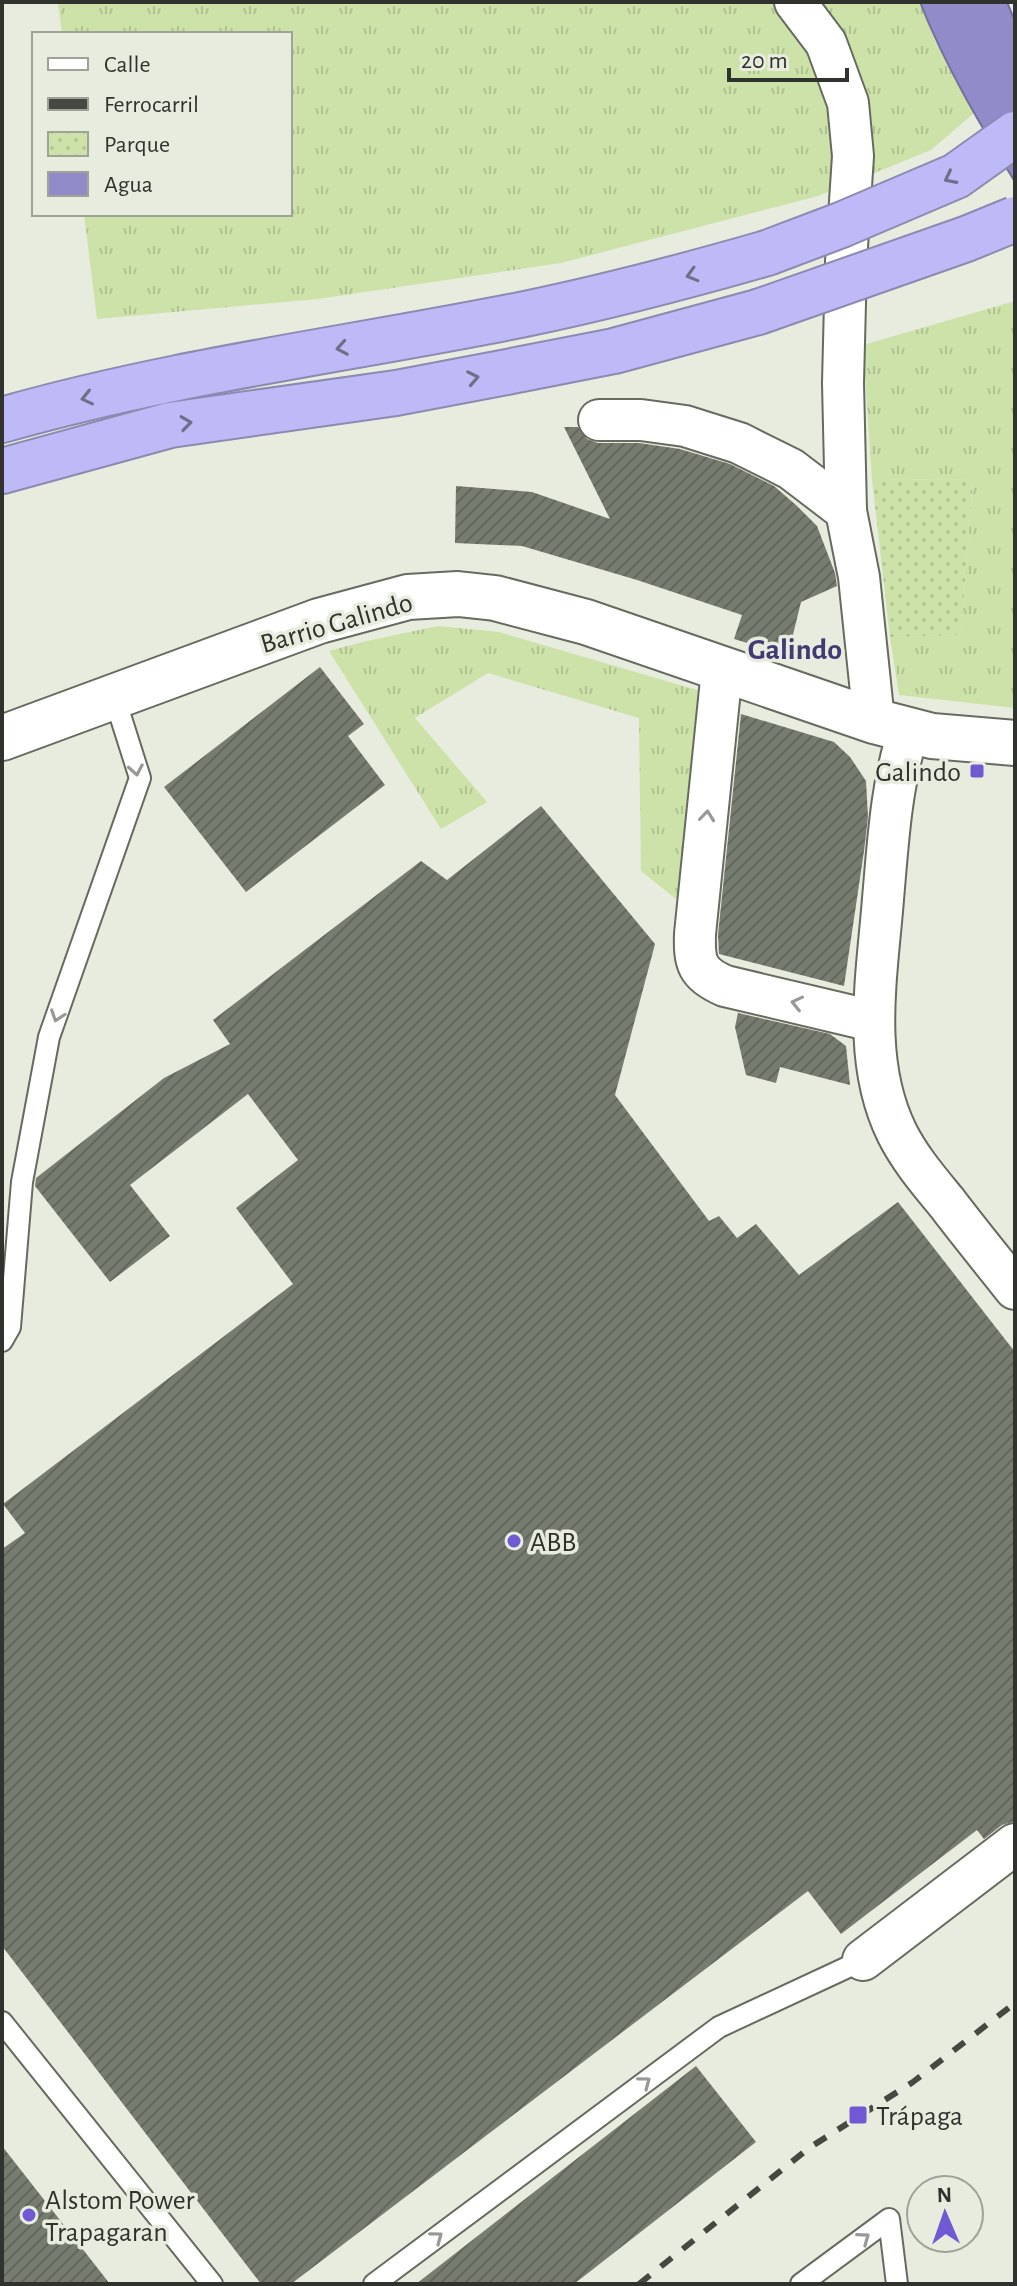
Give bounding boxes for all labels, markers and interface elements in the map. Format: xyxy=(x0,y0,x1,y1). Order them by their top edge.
legend xyxy=(32,32,292,216)
scale bar xyxy=(729,32,847,82)
text: 20 m xyxy=(741,49,788,73)
text: Calle xyxy=(104,53,151,77)
text: Ferrocarril xyxy=(104,93,199,117)
text: Parque xyxy=(104,133,170,157)
one-way arrow xyxy=(944,168,959,183)
text: Agua xyxy=(104,173,153,197)
one-way arrow xyxy=(685,266,699,282)
one-way arrow xyxy=(335,338,349,355)
one-way arrow xyxy=(466,371,479,388)
one-way arrow xyxy=(81,389,94,406)
one-way arrow xyxy=(179,415,193,432)
street label: Barrio Galindo xyxy=(257,589,416,659)
district label: Galindo xyxy=(748,635,842,665)
place label: Galindo xyxy=(875,759,961,787)
marker: Galindo xyxy=(968,762,986,780)
one-way arrow xyxy=(127,764,144,777)
one-way arrow xyxy=(698,809,715,822)
one-way arrow xyxy=(791,995,805,1012)
one-way arrow xyxy=(50,1008,67,1022)
place label: ABB xyxy=(530,1529,576,1557)
marker: ABB xyxy=(505,1532,523,1550)
one-way arrow xyxy=(636,2078,651,2092)
place label: Trápaga xyxy=(876,2103,963,2131)
marker: Trápaga xyxy=(847,2104,869,2126)
north arrow xyxy=(905,2174,985,2254)
text: N xyxy=(936,2184,952,2206)
place label: Alstom Power Trapagaran xyxy=(45,2187,195,2247)
marker: Alstom Power Trapagaran xyxy=(20,2206,38,2224)
one-way arrow xyxy=(428,2233,442,2247)
one-way arrow xyxy=(855,2233,869,2248)

